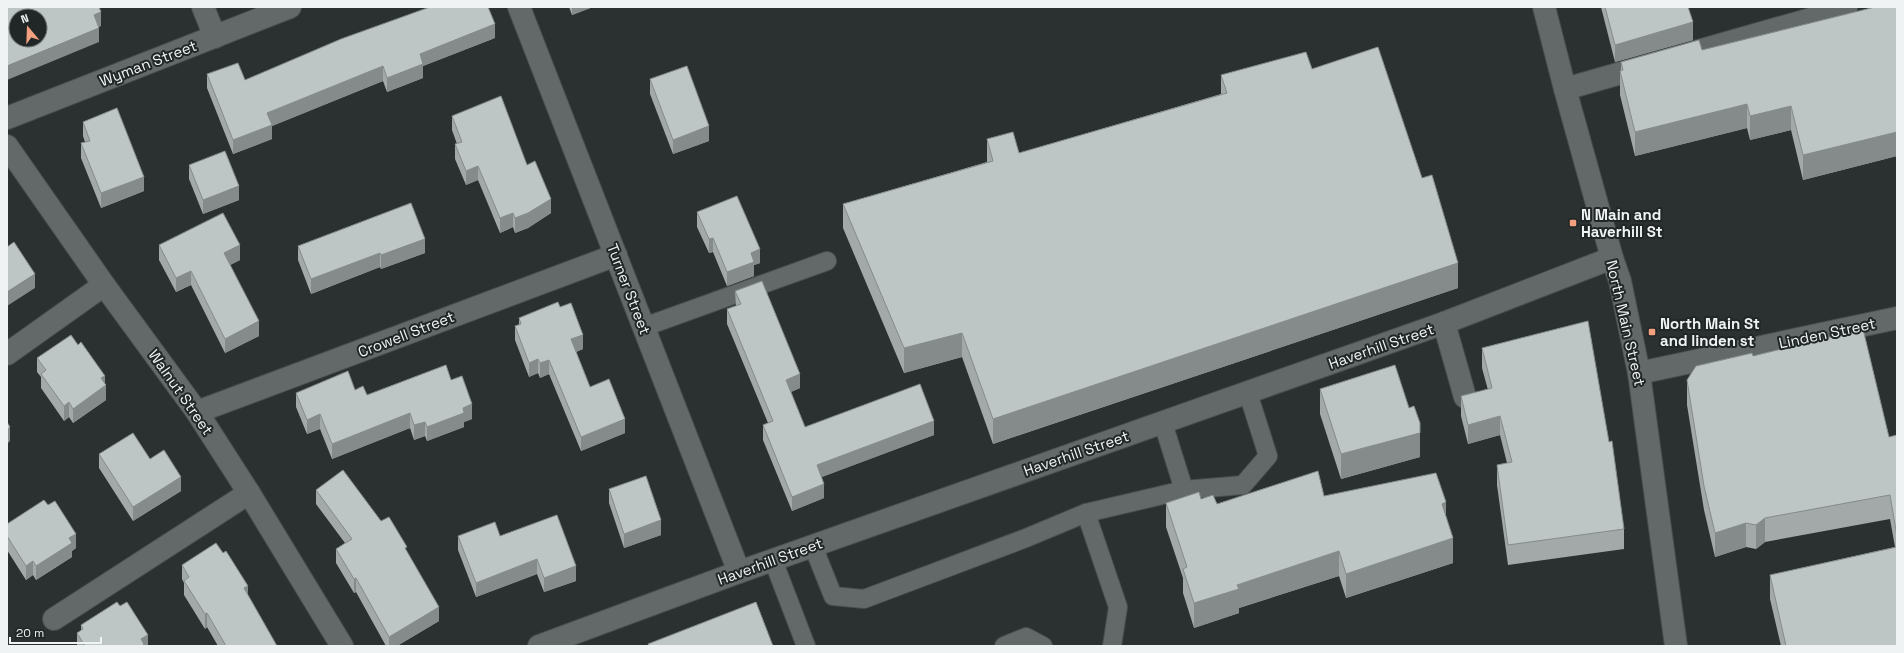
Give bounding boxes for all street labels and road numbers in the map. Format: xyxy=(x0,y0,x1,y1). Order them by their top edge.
street label: Wyman Street xyxy=(97,36,199,90)
street label: Turner Street xyxy=(603,241,655,337)
street label: North Main Street xyxy=(1602,258,1650,388)
street label: Crowell Street xyxy=(355,307,457,361)
street label: Linden Street xyxy=(1777,313,1877,353)
street label: Haverhill Street xyxy=(1326,319,1436,373)
street label: Walnut Street xyxy=(145,346,218,439)
street label: Haverhill Street xyxy=(1021,426,1131,480)
street label: Haverhill Street xyxy=(715,533,825,589)

